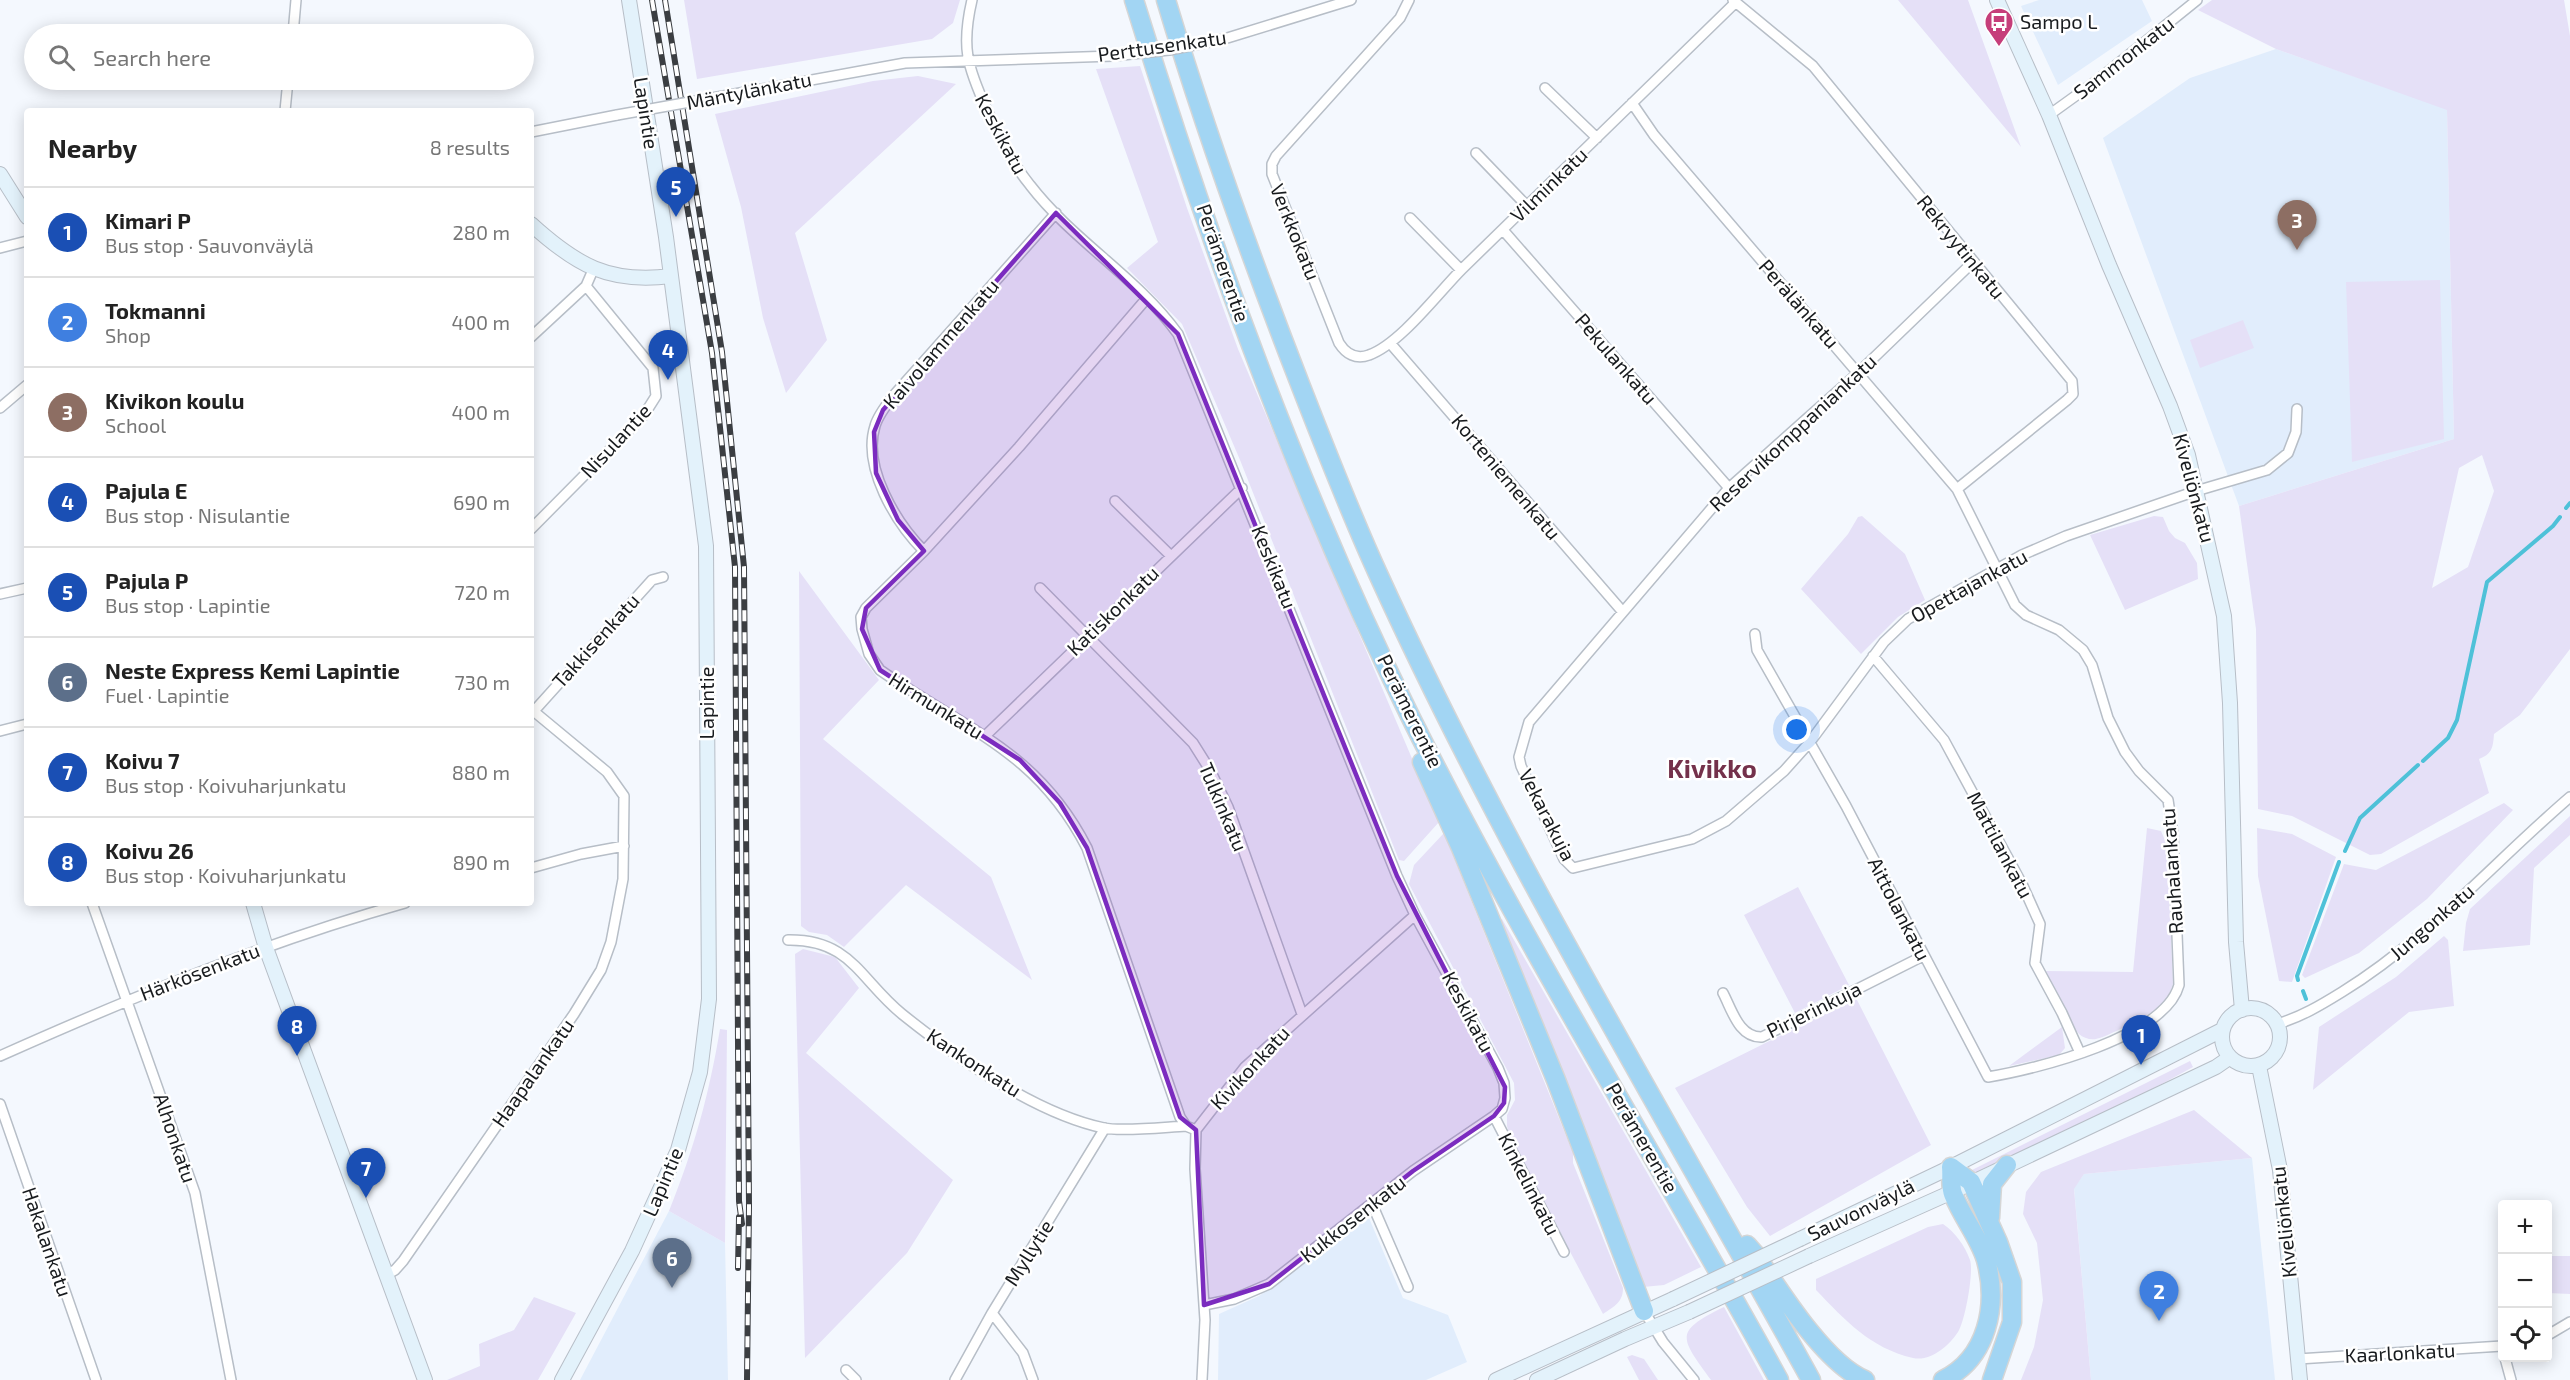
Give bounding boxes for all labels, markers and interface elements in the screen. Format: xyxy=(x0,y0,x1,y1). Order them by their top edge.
bus stop icon: Sampo L xyxy=(1983,6,2015,48)
place label: Sampo L xyxy=(2020,9,2097,33)
street label: Sammonkatu xyxy=(2069,11,2178,104)
search box xyxy=(24,24,534,90)
street label: Perttusenkatu xyxy=(1096,24,1228,66)
icon: search xyxy=(45,41,78,74)
text: Search here xyxy=(93,44,211,70)
street label: Mäntylänkatu xyxy=(684,66,813,114)
street label: Lapintie xyxy=(629,75,665,151)
street label: Keskikatu xyxy=(971,89,1033,178)
text: Nearby xyxy=(48,132,137,163)
text: 8 results xyxy=(430,135,510,159)
street label: Vilminkatu xyxy=(1505,142,1592,227)
pin: 5 xyxy=(656,168,696,217)
street label: Verkkokatu xyxy=(1266,180,1326,283)
street label: Rekryytinkatu xyxy=(1913,190,2011,303)
pin: 3 xyxy=(2278,200,2316,250)
street label: Perämerentie xyxy=(1193,201,1255,325)
text: Kimari P xyxy=(105,207,191,233)
text: 1 xyxy=(63,220,72,244)
text: 280 m xyxy=(453,220,510,244)
text: Bus stop · Sauvonväylä xyxy=(105,233,314,257)
street label: Perälänkatu xyxy=(1755,254,1845,353)
street label: Kaivolammenkatu xyxy=(877,274,1003,413)
text: Tokmanni xyxy=(105,297,206,323)
street label: Pekulankatu xyxy=(1571,308,1663,409)
text: 2 xyxy=(62,310,73,334)
text: 400 m xyxy=(452,310,510,334)
text: Shop xyxy=(105,323,151,347)
pin: 4 xyxy=(648,330,688,380)
street label: Reservikomppaniankatu xyxy=(1704,349,1881,516)
text: Kivikon koulu xyxy=(105,387,245,413)
street label: Nisulantie xyxy=(575,398,656,482)
text: 3 xyxy=(62,400,73,424)
text: 400 m xyxy=(452,400,510,424)
street label: Korteniemenkatu xyxy=(1447,409,1566,544)
text: School xyxy=(105,413,166,437)
street label: Kiveliönkatu xyxy=(2169,431,2221,545)
text: Pajula E xyxy=(105,477,187,503)
text: 4 xyxy=(61,490,74,514)
text: 690 m xyxy=(453,490,510,514)
text: Bus stop · Nisulantie xyxy=(105,503,290,527)
street label: Keskikatu xyxy=(1247,521,1302,612)
street label: Opettajankatu xyxy=(1906,543,2031,627)
street label: Katiskonkatu xyxy=(1061,560,1163,660)
text: Pajula P xyxy=(105,567,188,593)
text: 5 xyxy=(62,580,73,604)
text: 720 m xyxy=(454,580,510,604)
street label: Takkisenkatu xyxy=(547,588,644,692)
text: Bus stop · Lapintie xyxy=(105,593,271,617)
street label: Perämerentie xyxy=(1373,650,1449,771)
text: Neste Express Kemi Lapintie xyxy=(105,657,400,683)
street label: Lapintie xyxy=(694,667,718,739)
street label: Hirmunkatu xyxy=(885,667,988,744)
text: 6 xyxy=(62,670,73,694)
text: 730 m xyxy=(455,670,510,694)
text: Fuel · Lapintie xyxy=(105,683,229,707)
your location xyxy=(1782,715,1811,744)
text: Koivu 7 xyxy=(105,747,180,773)
district label: Kivikko xyxy=(1667,752,1757,783)
street label: Tulkinkatu xyxy=(1194,759,1253,855)
text: 7 xyxy=(62,760,73,784)
text: 880 m xyxy=(452,760,510,784)
street label: Vekarakuja xyxy=(1515,765,1581,864)
text: Bus stop · Koivuharjunkatu xyxy=(105,773,347,797)
street label: Mattilankatu xyxy=(1963,787,2039,902)
street label: Rauhalankatu xyxy=(2155,807,2187,935)
text: Koivu 26 xyxy=(105,837,194,863)
text: 8 xyxy=(61,850,74,874)
text: 890 m xyxy=(452,850,510,874)
street label: Aittolankatu xyxy=(1864,853,1936,964)
text: Bus stop · Koivuharjunkatu xyxy=(105,863,347,887)
street label: Jungonkatu xyxy=(2384,878,2478,964)
street label: Härkösenkatu xyxy=(136,937,263,1005)
street label: Keskikatu xyxy=(1438,967,1500,1056)
street label: Pirjerinkuja xyxy=(1762,976,1865,1042)
pin: 8 xyxy=(278,1006,316,1056)
street label: Haapalankatu xyxy=(486,1014,578,1131)
pin: 1 xyxy=(2122,1016,2160,1065)
street label: Kivikonkatu xyxy=(1205,1021,1294,1114)
street label: Kankonkatu xyxy=(923,1023,1026,1101)
street label: Perämerentie xyxy=(1602,1078,1684,1197)
street label: Alhonkatu xyxy=(149,1090,202,1186)
street label: Kinkelinkatu xyxy=(1494,1128,1566,1239)
street label: Lapintie xyxy=(637,1143,687,1220)
pin: 7 xyxy=(346,1148,386,1198)
street label: Kiveliönkatu xyxy=(2265,1165,2301,1279)
street label: Kukkosenkatu xyxy=(1295,1170,1410,1267)
street label: Sauvonväylä xyxy=(1803,1173,1918,1245)
street label: Hakalankatu xyxy=(18,1184,78,1300)
map controls xyxy=(2498,1200,2552,1362)
button: + xyxy=(2498,1200,2552,1254)
street label: Myllytie xyxy=(999,1215,1058,1290)
pin: 6 xyxy=(652,1238,692,1288)
button: − xyxy=(2498,1254,2552,1308)
pin: 2 xyxy=(2140,1272,2178,1321)
button: locate xyxy=(2498,1308,2552,1362)
street label: Kaarlonkatu xyxy=(2344,1337,2456,1367)

